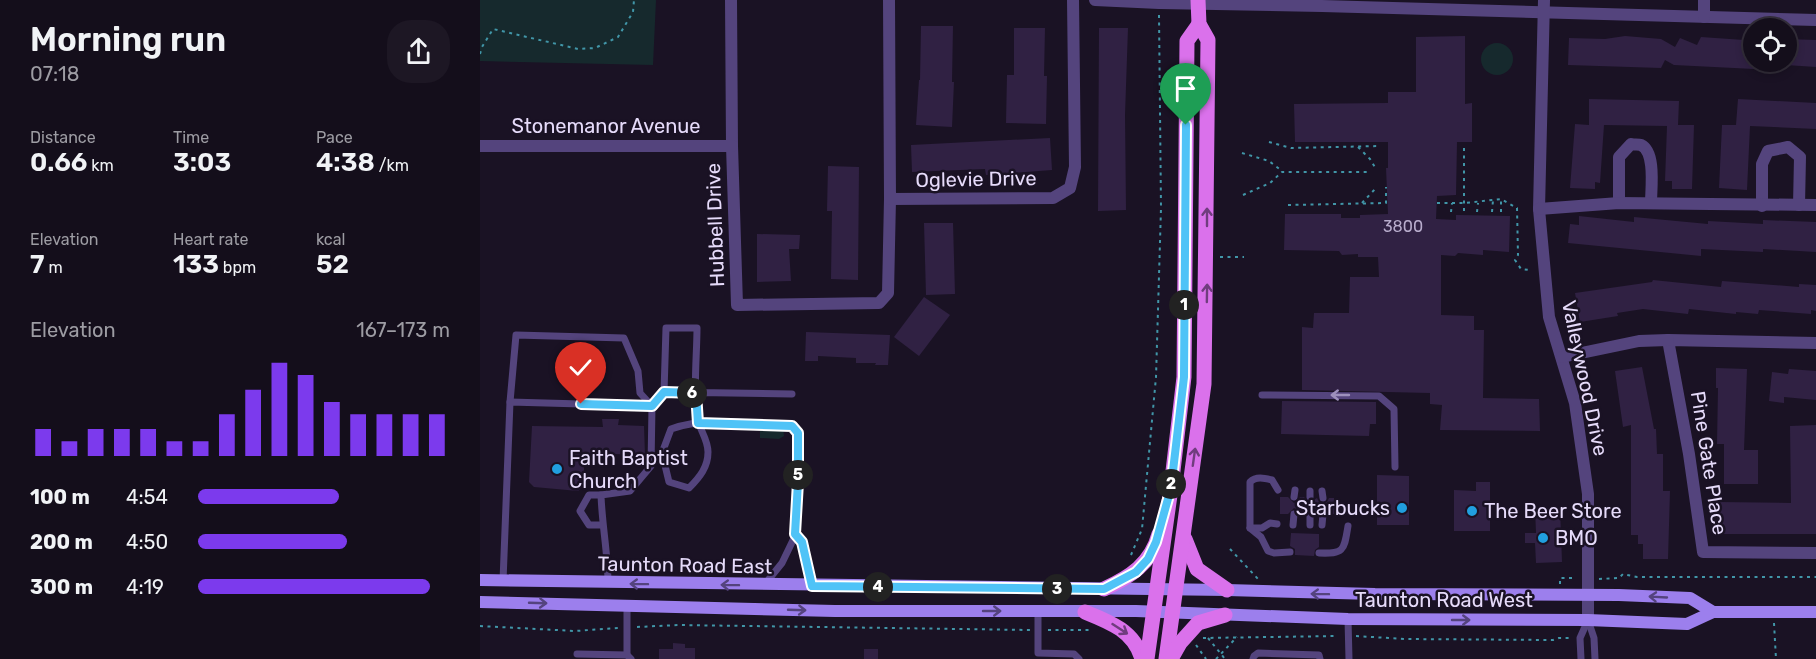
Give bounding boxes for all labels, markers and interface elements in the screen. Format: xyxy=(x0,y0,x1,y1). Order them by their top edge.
map controls xyxy=(1743,18,1797,72)
button: locate xyxy=(1743,18,1797,72)
text: Morning run xyxy=(30,20,226,59)
button: share xyxy=(387,20,450,83)
text: 07:18 xyxy=(30,62,79,86)
pin xyxy=(1160,63,1211,125)
icon: arrive xyxy=(1169,72,1202,105)
street label: Stonemanor Avenue xyxy=(511,114,701,138)
text: Distance xyxy=(30,128,96,147)
text: Time xyxy=(173,128,209,147)
text: Pace xyxy=(316,128,353,147)
text: 0.66 xyxy=(30,147,87,178)
text: 3:03 xyxy=(173,147,231,178)
text: 4:38 xyxy=(316,147,375,178)
text: km xyxy=(87,156,114,175)
text: /km xyxy=(375,156,409,175)
street label: Hubbell Drive xyxy=(701,163,729,287)
street label: Oglevie Drive xyxy=(915,166,1037,192)
one-way arrow xyxy=(1201,208,1213,228)
house number: 3800 xyxy=(1383,217,1423,236)
text: Elevation xyxy=(30,230,99,249)
text: Heart rate xyxy=(173,230,248,249)
text: kcal xyxy=(316,230,345,249)
text: 7 xyxy=(30,249,45,280)
text: 133 xyxy=(173,249,219,280)
text: 52 xyxy=(316,249,349,280)
text: m xyxy=(45,258,63,277)
text: bpm xyxy=(219,258,256,277)
one-way arrow xyxy=(1201,283,1212,303)
pin: 1 xyxy=(1169,290,1199,320)
text: 1 xyxy=(1180,295,1188,314)
street label: Valleywood Drive xyxy=(1557,298,1613,458)
text: Elevation xyxy=(30,318,116,342)
text: 167–173 m xyxy=(356,318,450,342)
pin xyxy=(555,342,606,404)
icon: check xyxy=(564,351,597,384)
pin: 6 xyxy=(677,378,707,408)
text: 6 xyxy=(687,383,697,402)
one-way arrow xyxy=(1331,389,1351,401)
street label: Pine Gate Place xyxy=(1686,389,1732,537)
place label: Faith Baptist Church xyxy=(569,446,688,493)
one-way arrow xyxy=(1189,448,1200,468)
pin: 5 xyxy=(783,460,813,490)
marker: Faith Baptist Church xyxy=(550,462,564,476)
text: 5 xyxy=(793,465,803,484)
pin: 2 xyxy=(1156,469,1186,499)
text: 2 xyxy=(1166,474,1176,493)
text: 100 m xyxy=(30,485,90,509)
text: 4:54 xyxy=(126,485,168,509)
place label: Starbucks xyxy=(1296,496,1390,520)
place label: The Beer Store xyxy=(1484,499,1622,523)
marker: Starbucks xyxy=(1395,501,1409,515)
marker: The Beer Store xyxy=(1465,504,1479,518)
place label: BMO xyxy=(1555,526,1598,550)
text: 200 m xyxy=(30,530,93,554)
text: 4:50 xyxy=(126,530,168,554)
marker: BMO xyxy=(1536,531,1550,545)
street label: Taunton Road East xyxy=(598,551,773,579)
pin: 4 xyxy=(863,572,893,602)
pin: 3 xyxy=(1042,574,1072,604)
text: 300 m xyxy=(30,575,93,599)
text: 4:19 xyxy=(126,575,164,599)
text: 4 xyxy=(873,577,883,596)
one-way arrow xyxy=(629,578,649,590)
one-way arrow xyxy=(721,579,741,591)
text: 3 xyxy=(1052,579,1062,598)
one-way arrow xyxy=(1310,588,1330,599)
street label: Taunton Road West xyxy=(1355,588,1533,612)
one-way arrow xyxy=(1649,591,1669,602)
one-way arrow xyxy=(528,598,548,609)
one-way arrow xyxy=(786,604,806,615)
one-way arrow xyxy=(981,605,1001,617)
one-way arrow xyxy=(1450,614,1470,626)
one-way arrow xyxy=(1111,623,1128,635)

